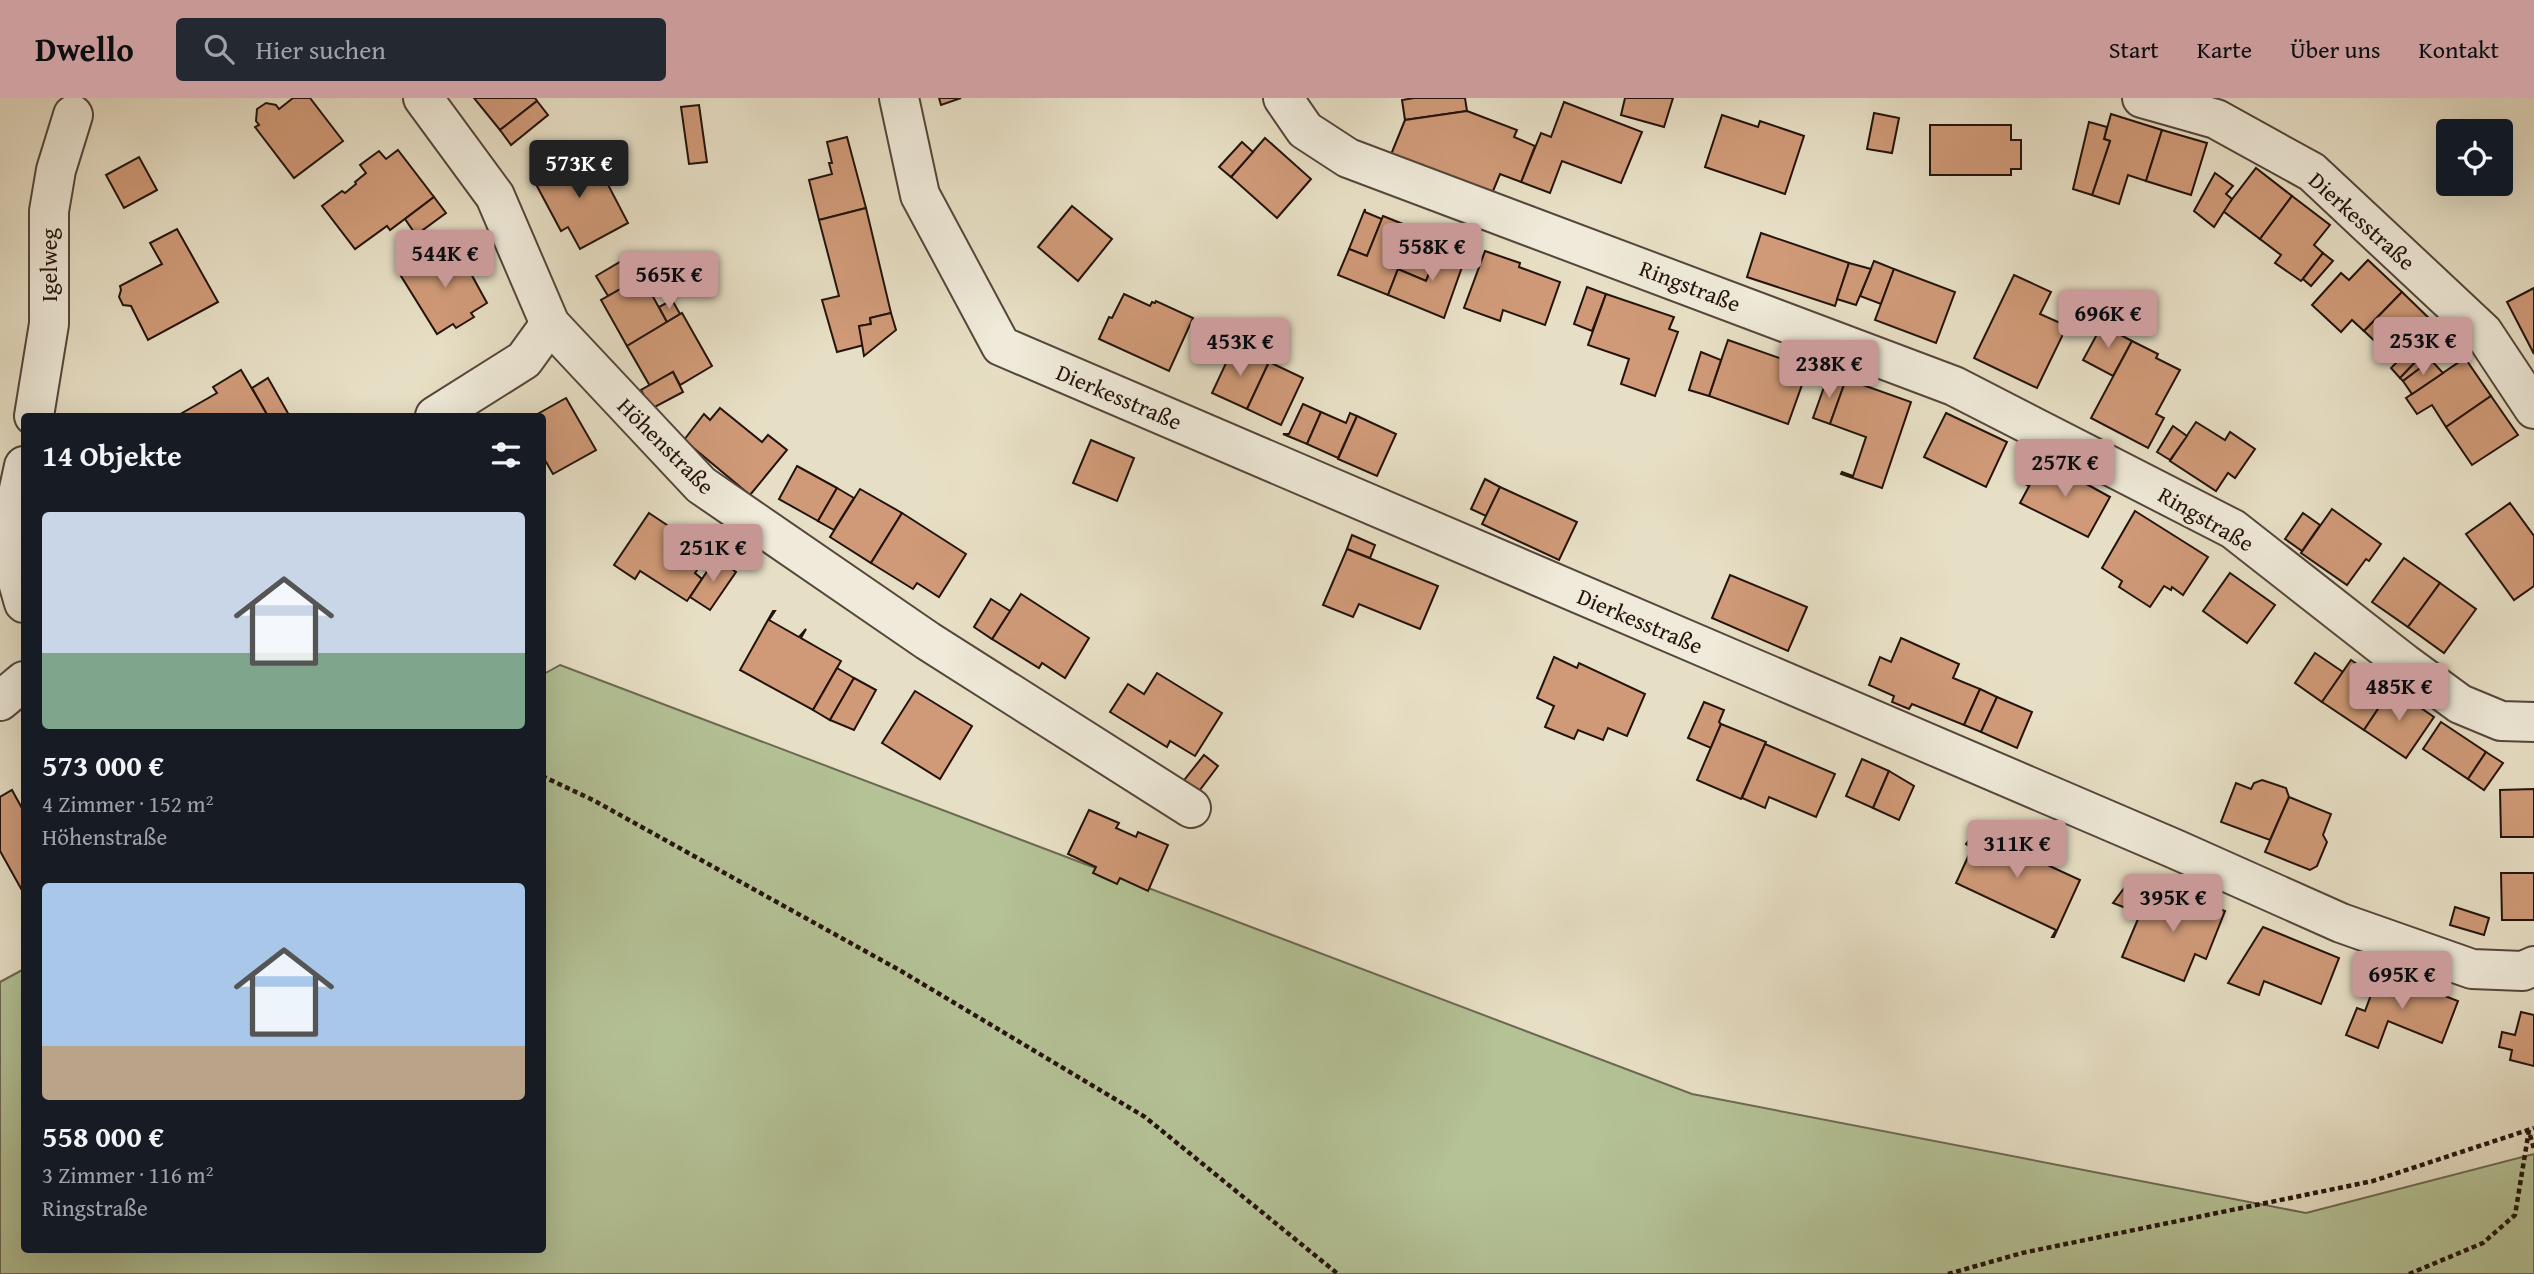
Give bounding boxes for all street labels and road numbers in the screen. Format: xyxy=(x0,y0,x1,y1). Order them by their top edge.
street label: Dierkesstraße xyxy=(2302,164,2423,278)
street label: Igelweg xyxy=(32,228,65,302)
street label: Ringstraße xyxy=(1635,251,1745,320)
street label: Dierkesstraße xyxy=(1051,355,1187,438)
street label: Höhenstraße xyxy=(610,390,722,502)
street label: Ringstraße xyxy=(2152,478,2260,559)
street label: Dierkesstraße xyxy=(1572,579,1708,662)

